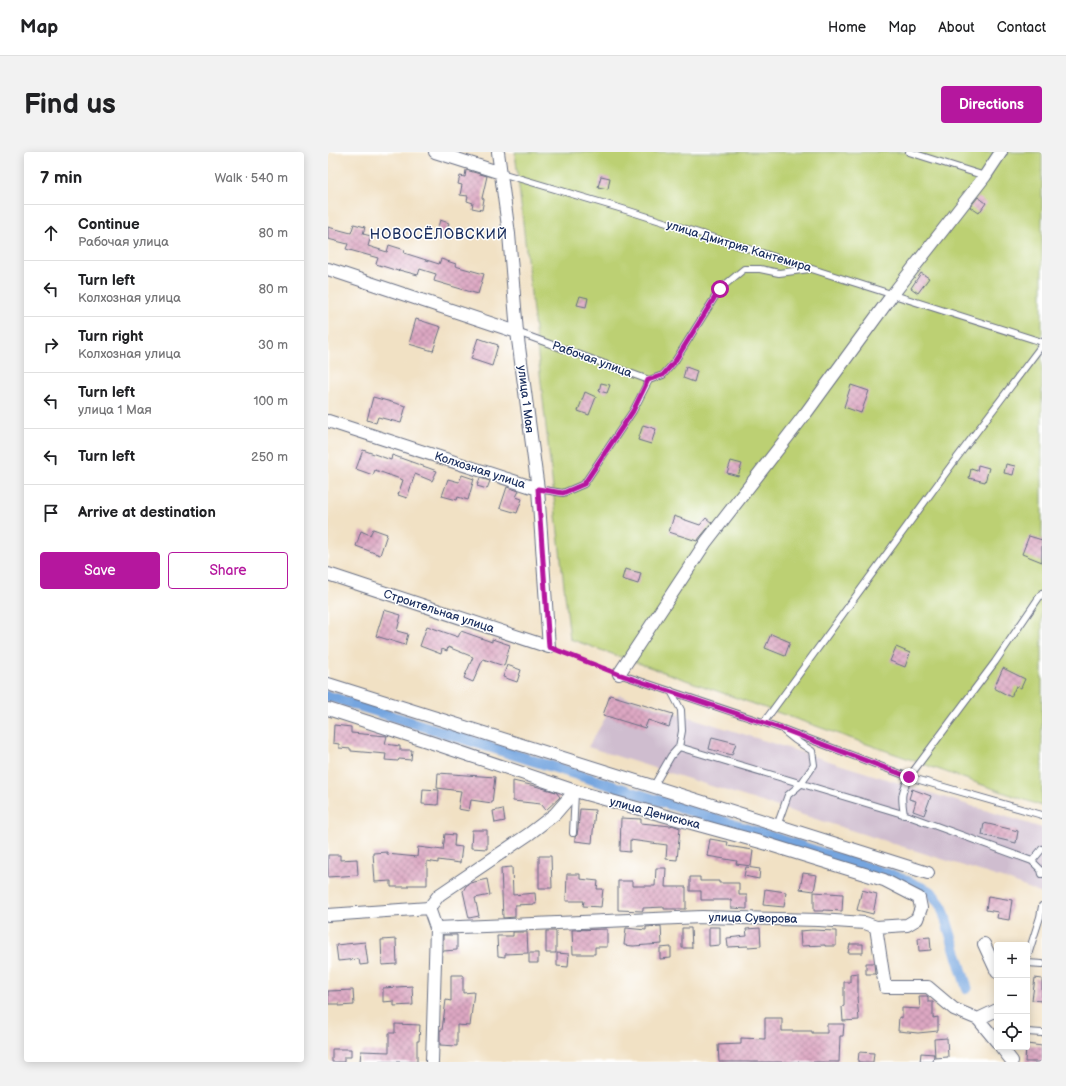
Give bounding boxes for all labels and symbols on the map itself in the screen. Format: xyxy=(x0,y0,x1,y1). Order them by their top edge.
street label: улица Дмитрия Кантемира xyxy=(665,217,813,276)
district label: НОВОСЁЛОВСКИЙ xyxy=(370,225,508,243)
route start xyxy=(711,280,729,298)
street label: Рабочая улица xyxy=(550,338,634,381)
street label: улица 1 Мая xyxy=(514,364,537,434)
street label: Колхозная улица xyxy=(432,449,527,492)
street label: Строительная улица xyxy=(382,587,496,636)
route end xyxy=(900,768,918,786)
street label: улица Денисюка xyxy=(608,794,702,833)
street label: улица Суворова xyxy=(708,910,798,927)

